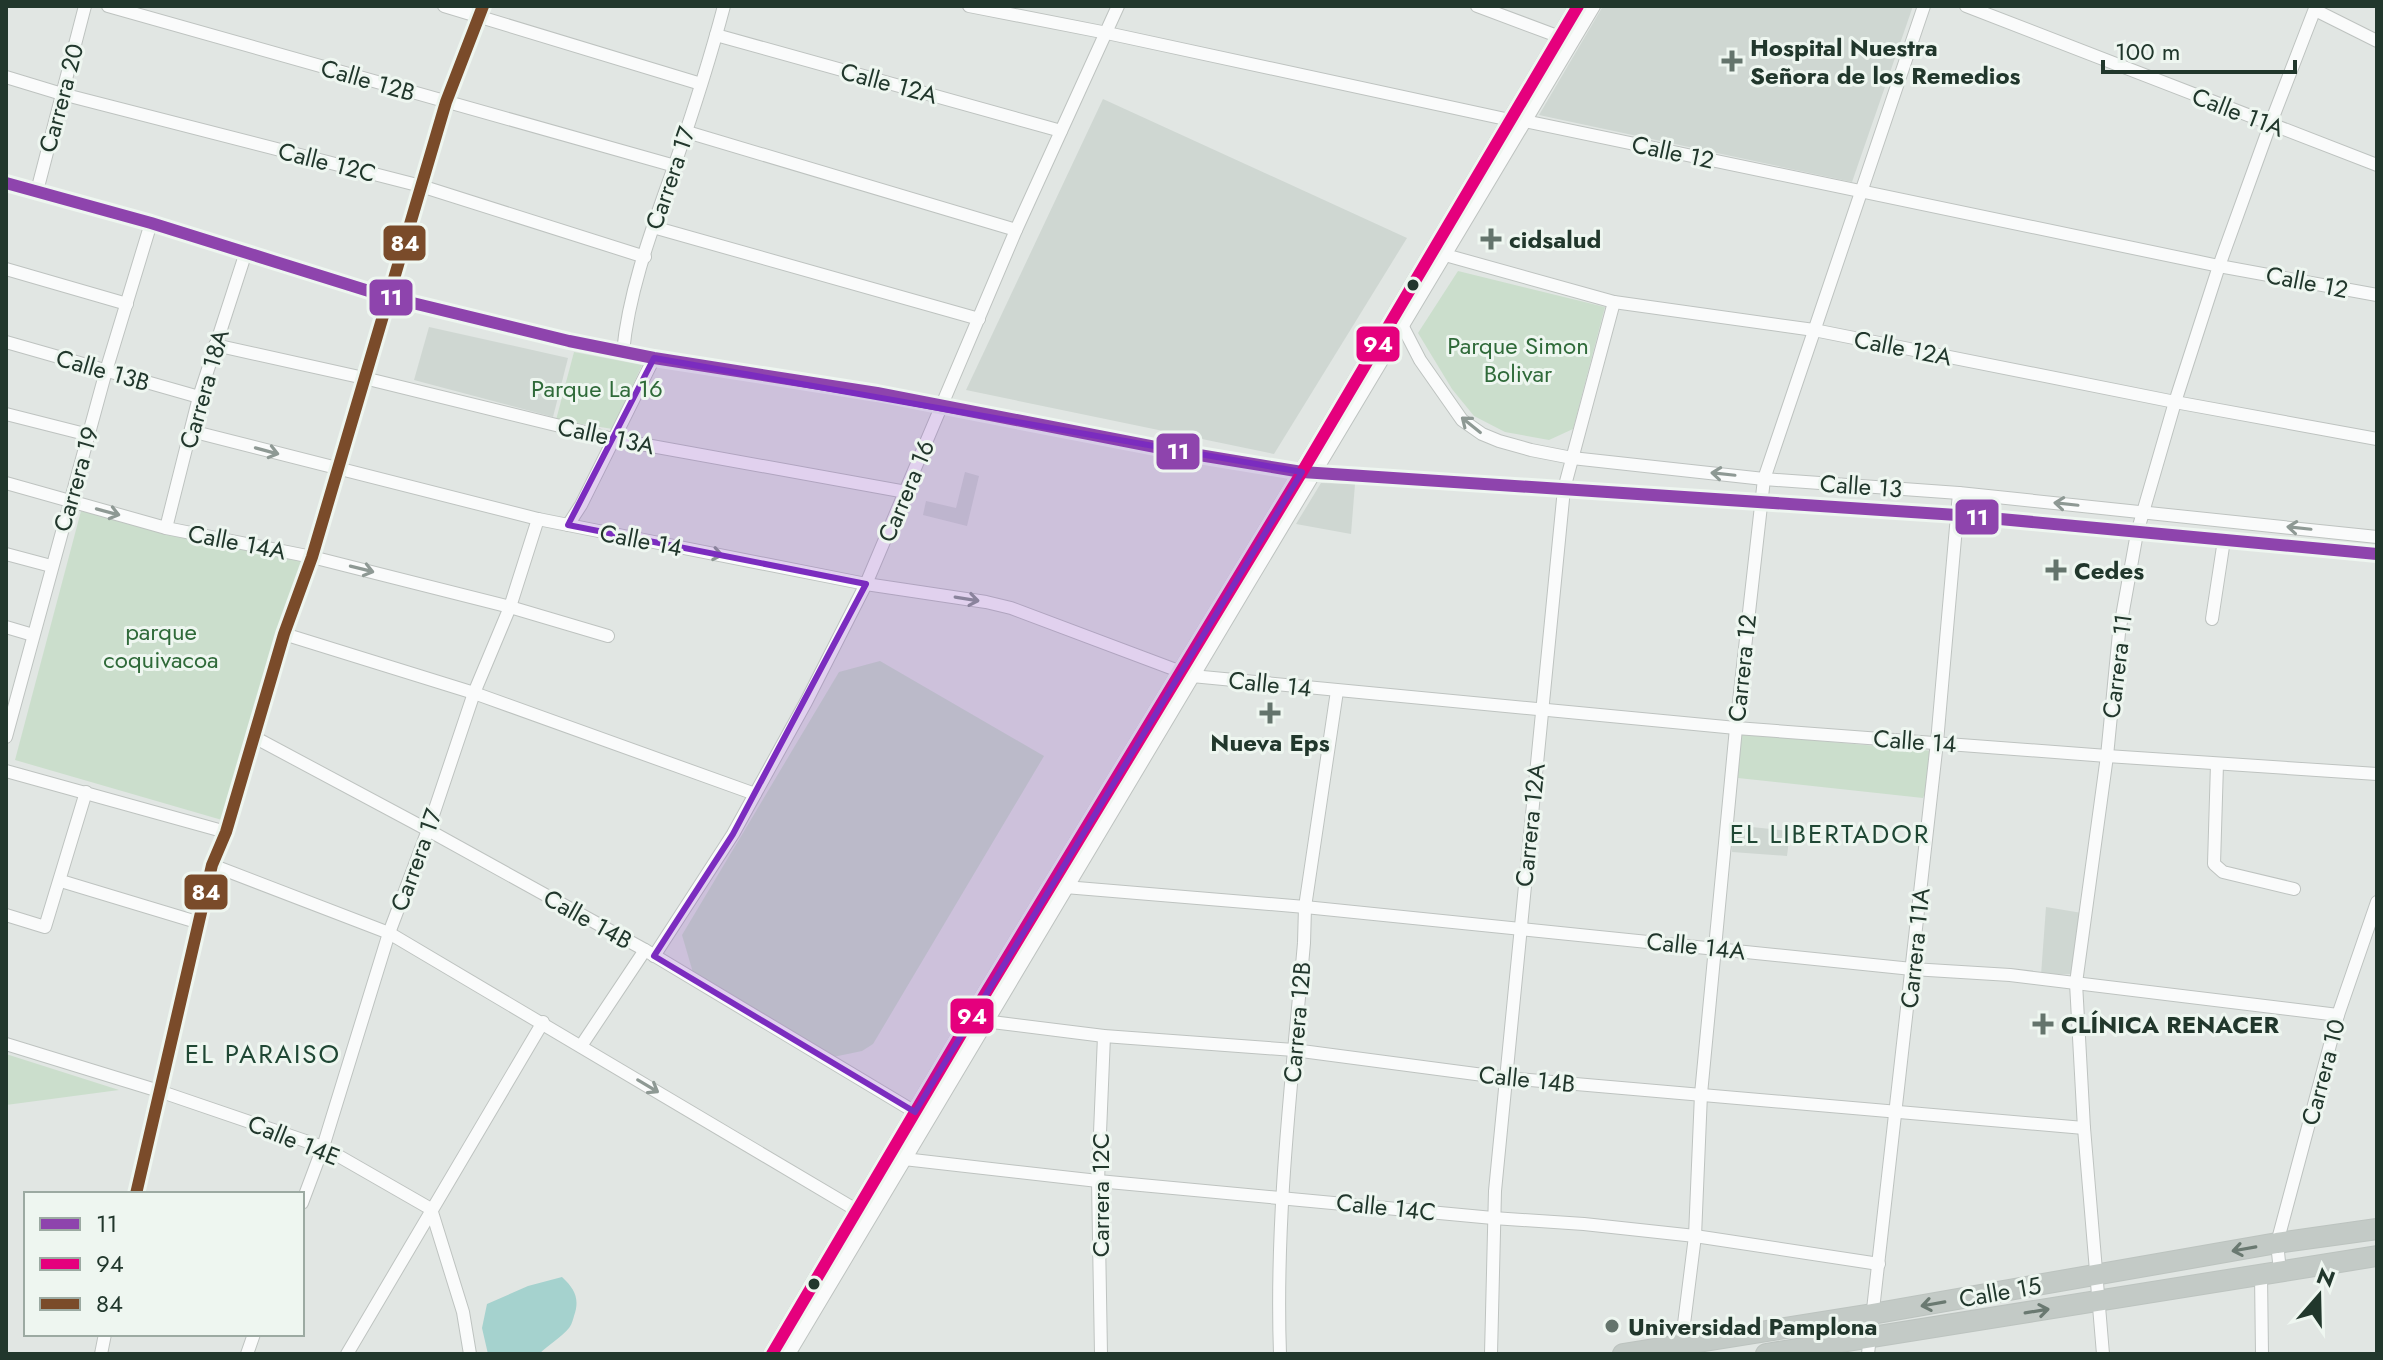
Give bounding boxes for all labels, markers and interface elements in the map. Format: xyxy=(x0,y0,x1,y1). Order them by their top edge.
scale bar xyxy=(2103,24,2295,74)
place label: Hospital Nuestra Señora de los Remedios xyxy=(1750,30,2021,93)
text: 100 m xyxy=(2115,34,2181,69)
street label: Carrera 20 xyxy=(30,40,92,156)
street label: Calle 12B xyxy=(317,50,419,110)
marker: Hospital Nuestra Señora de los Remedios xyxy=(1721,50,1743,72)
street label: Calle 12A xyxy=(837,53,941,113)
street label: Calle 11A xyxy=(2187,78,2289,146)
street label: Carrera 17 xyxy=(636,121,704,234)
street label: Calle 12 xyxy=(1629,126,1717,178)
street label: Calle 12C xyxy=(275,133,379,191)
place label: cidsalud xyxy=(1509,222,1601,257)
line badge: 84 xyxy=(382,224,427,262)
text: 84 xyxy=(390,227,420,259)
marker: cidsalud xyxy=(1480,228,1502,250)
street label: Calle 12 xyxy=(2263,257,2351,307)
unlabelled marker xyxy=(1405,277,1421,293)
line badge: 11 xyxy=(368,278,414,317)
text: 11 xyxy=(380,281,402,313)
street label: Calle 12A xyxy=(1851,321,1955,375)
street label: Carrera 18A xyxy=(170,325,238,453)
line badge: 94 xyxy=(1355,325,1401,363)
text: 94 xyxy=(1363,328,1393,360)
park label: Parque Simon Bolivar xyxy=(1447,328,1589,391)
street label: Calle 13B xyxy=(52,340,154,400)
park label: Parque La 16 xyxy=(531,371,663,406)
street label: Calle 13A xyxy=(554,409,658,463)
one-way arrow xyxy=(1460,417,1481,435)
street label: Carrera 19 xyxy=(44,422,108,536)
line badge: 11 xyxy=(1155,432,1201,471)
street label: Carrera 16 xyxy=(869,434,943,548)
text: 11 xyxy=(1167,435,1189,467)
one-way arrow xyxy=(253,444,279,459)
street label: Calle 13 xyxy=(1819,466,1903,506)
one-way arrow xyxy=(1710,467,1737,482)
one-way arrow xyxy=(2053,496,2080,511)
line badge: 11 xyxy=(1954,498,2000,536)
text: 11 xyxy=(1966,501,1988,533)
one-way arrow xyxy=(95,506,120,521)
street label: Calle 14A xyxy=(185,515,289,569)
street label: Calle 14 xyxy=(597,515,685,565)
one-way arrow xyxy=(2287,521,2313,536)
one-way arrow xyxy=(698,547,723,562)
place label: Cedes xyxy=(2074,553,2144,588)
marker: Cedes xyxy=(2045,559,2067,581)
one-way arrow xyxy=(348,563,374,578)
one-way arrow xyxy=(954,592,979,607)
street label: Carrera 11 xyxy=(2093,612,2141,720)
street label: Carrera 12 xyxy=(1719,613,1765,723)
park label: parque coquivacoa xyxy=(103,614,219,677)
street label: Calle 14 xyxy=(1227,662,1313,706)
marker: Nueva Eps xyxy=(1259,702,1281,724)
street label: Calle 14 xyxy=(1872,721,1958,761)
place label: Nueva Eps xyxy=(1210,725,1330,760)
street label: Carrera 12A xyxy=(1506,761,1554,888)
street label: Carrera 17 xyxy=(381,803,451,916)
district label: EL LIBERTADOR xyxy=(1730,815,1930,853)
line badge: 84 xyxy=(183,873,229,911)
text: 84 xyxy=(191,876,221,908)
street label: Calle 14B xyxy=(537,880,639,958)
street label: Carrera 11A xyxy=(1891,886,1939,1010)
street label: Calle 14A xyxy=(1645,923,1747,969)
street label: Carrera 12B xyxy=(1274,960,1320,1084)
line badge: 94 xyxy=(949,997,995,1035)
text: 94 xyxy=(957,1000,987,1032)
place label: CLÍNICA RENACER xyxy=(2061,1007,2279,1042)
marker: CLÍNICA RENACER xyxy=(2032,1013,2054,1035)
street label: Carrera 10 xyxy=(2292,1015,2354,1129)
district label: EL PARAISO xyxy=(185,1035,341,1073)
street label: Calle 14B xyxy=(1477,1057,1577,1101)
one-way arrow xyxy=(636,1078,659,1094)
street label: Calle 14E xyxy=(243,1106,345,1174)
street label: Carrera 12C xyxy=(1083,1133,1118,1257)
street label: Calle 14C xyxy=(1335,1184,1437,1230)
legend xyxy=(24,1192,304,1336)
text: 11 xyxy=(96,1206,118,1241)
one-way arrow xyxy=(2232,1242,2258,1257)
text: 94 xyxy=(96,1246,124,1281)
north arrow xyxy=(2279,1256,2359,1336)
text: N xyxy=(2312,1259,2340,1295)
street label: Calle 15 xyxy=(1956,1268,2044,1316)
unlabelled marker xyxy=(806,1276,822,1292)
text: 84 xyxy=(96,1286,123,1321)
one-way arrow xyxy=(1921,1297,1946,1312)
one-way arrow xyxy=(2024,1303,2049,1318)
place label: Universidad Pamplona xyxy=(1628,1309,1878,1344)
marker: Universidad Pamplona xyxy=(1603,1317,1621,1335)

